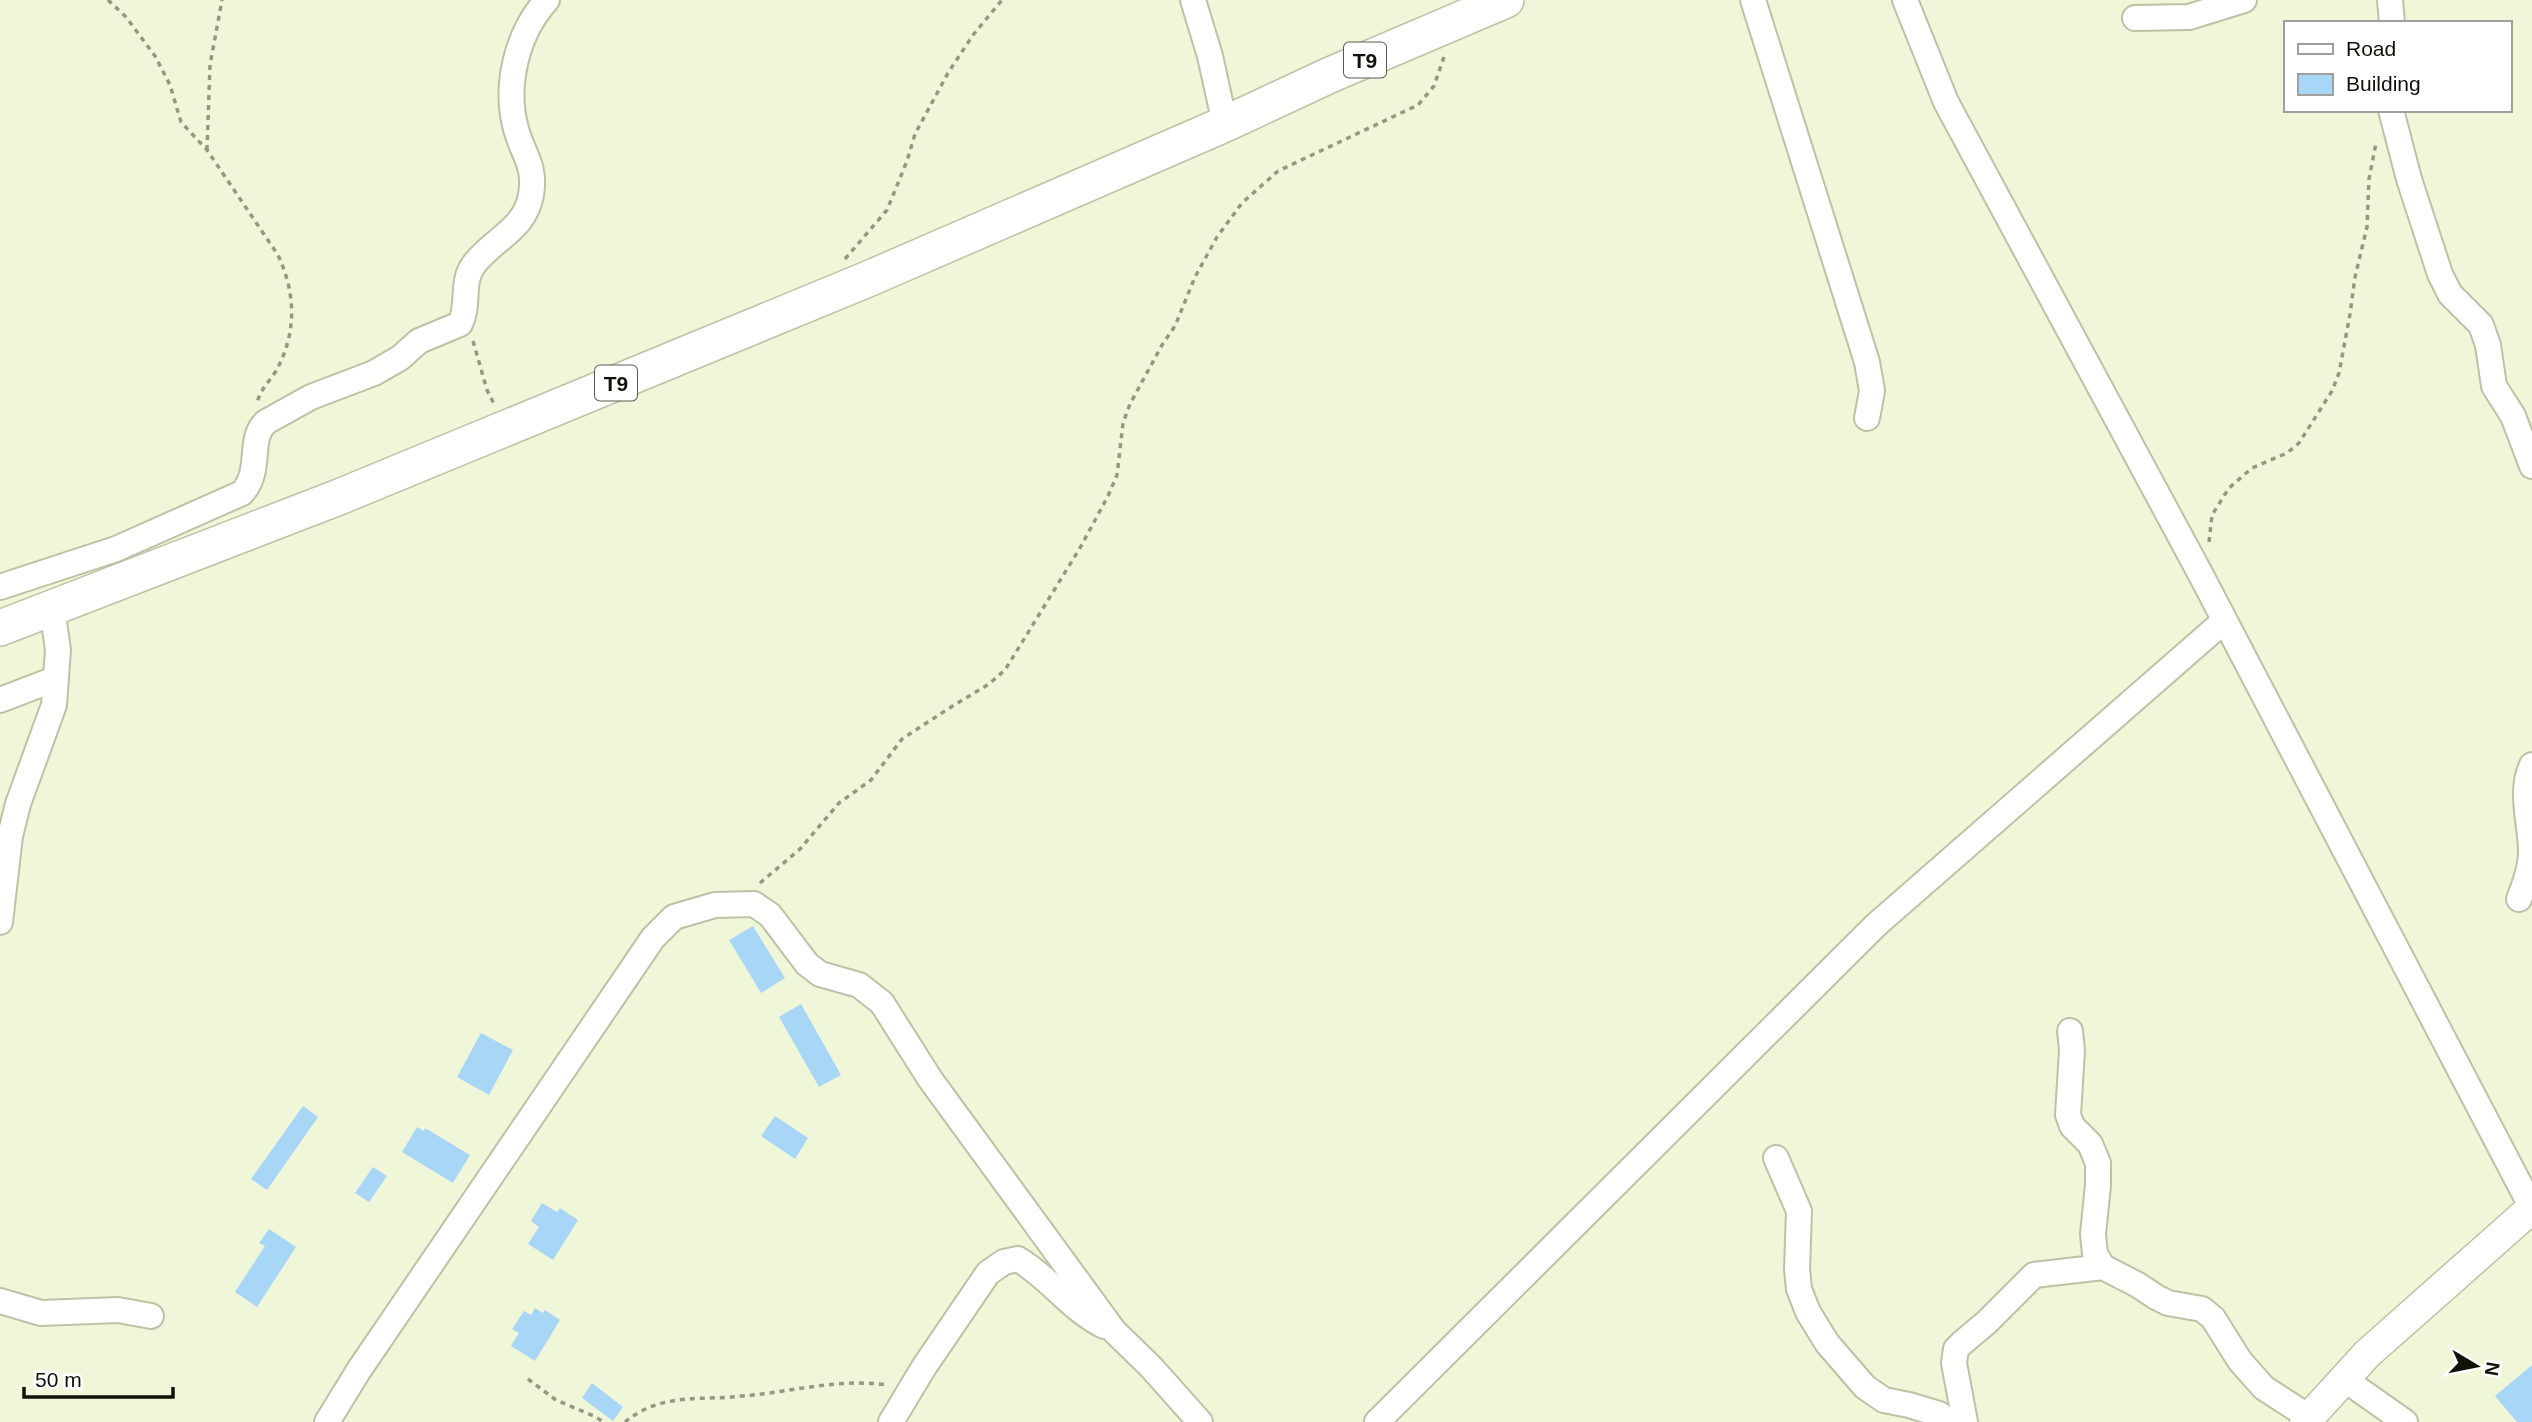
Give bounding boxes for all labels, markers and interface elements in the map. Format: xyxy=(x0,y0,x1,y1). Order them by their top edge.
legend xyxy=(2284,21,2511,112)
text: Road xyxy=(2346,37,2396,60)
road number: T9 xyxy=(1344,42,1386,78)
text: Building xyxy=(2346,72,2421,95)
road number: T9 xyxy=(595,366,637,400)
north arrow xyxy=(2441,1331,2511,1401)
scale bar xyxy=(24,1356,173,1400)
text: N xyxy=(2481,1360,2504,1377)
text: 50 m xyxy=(35,1368,82,1391)

